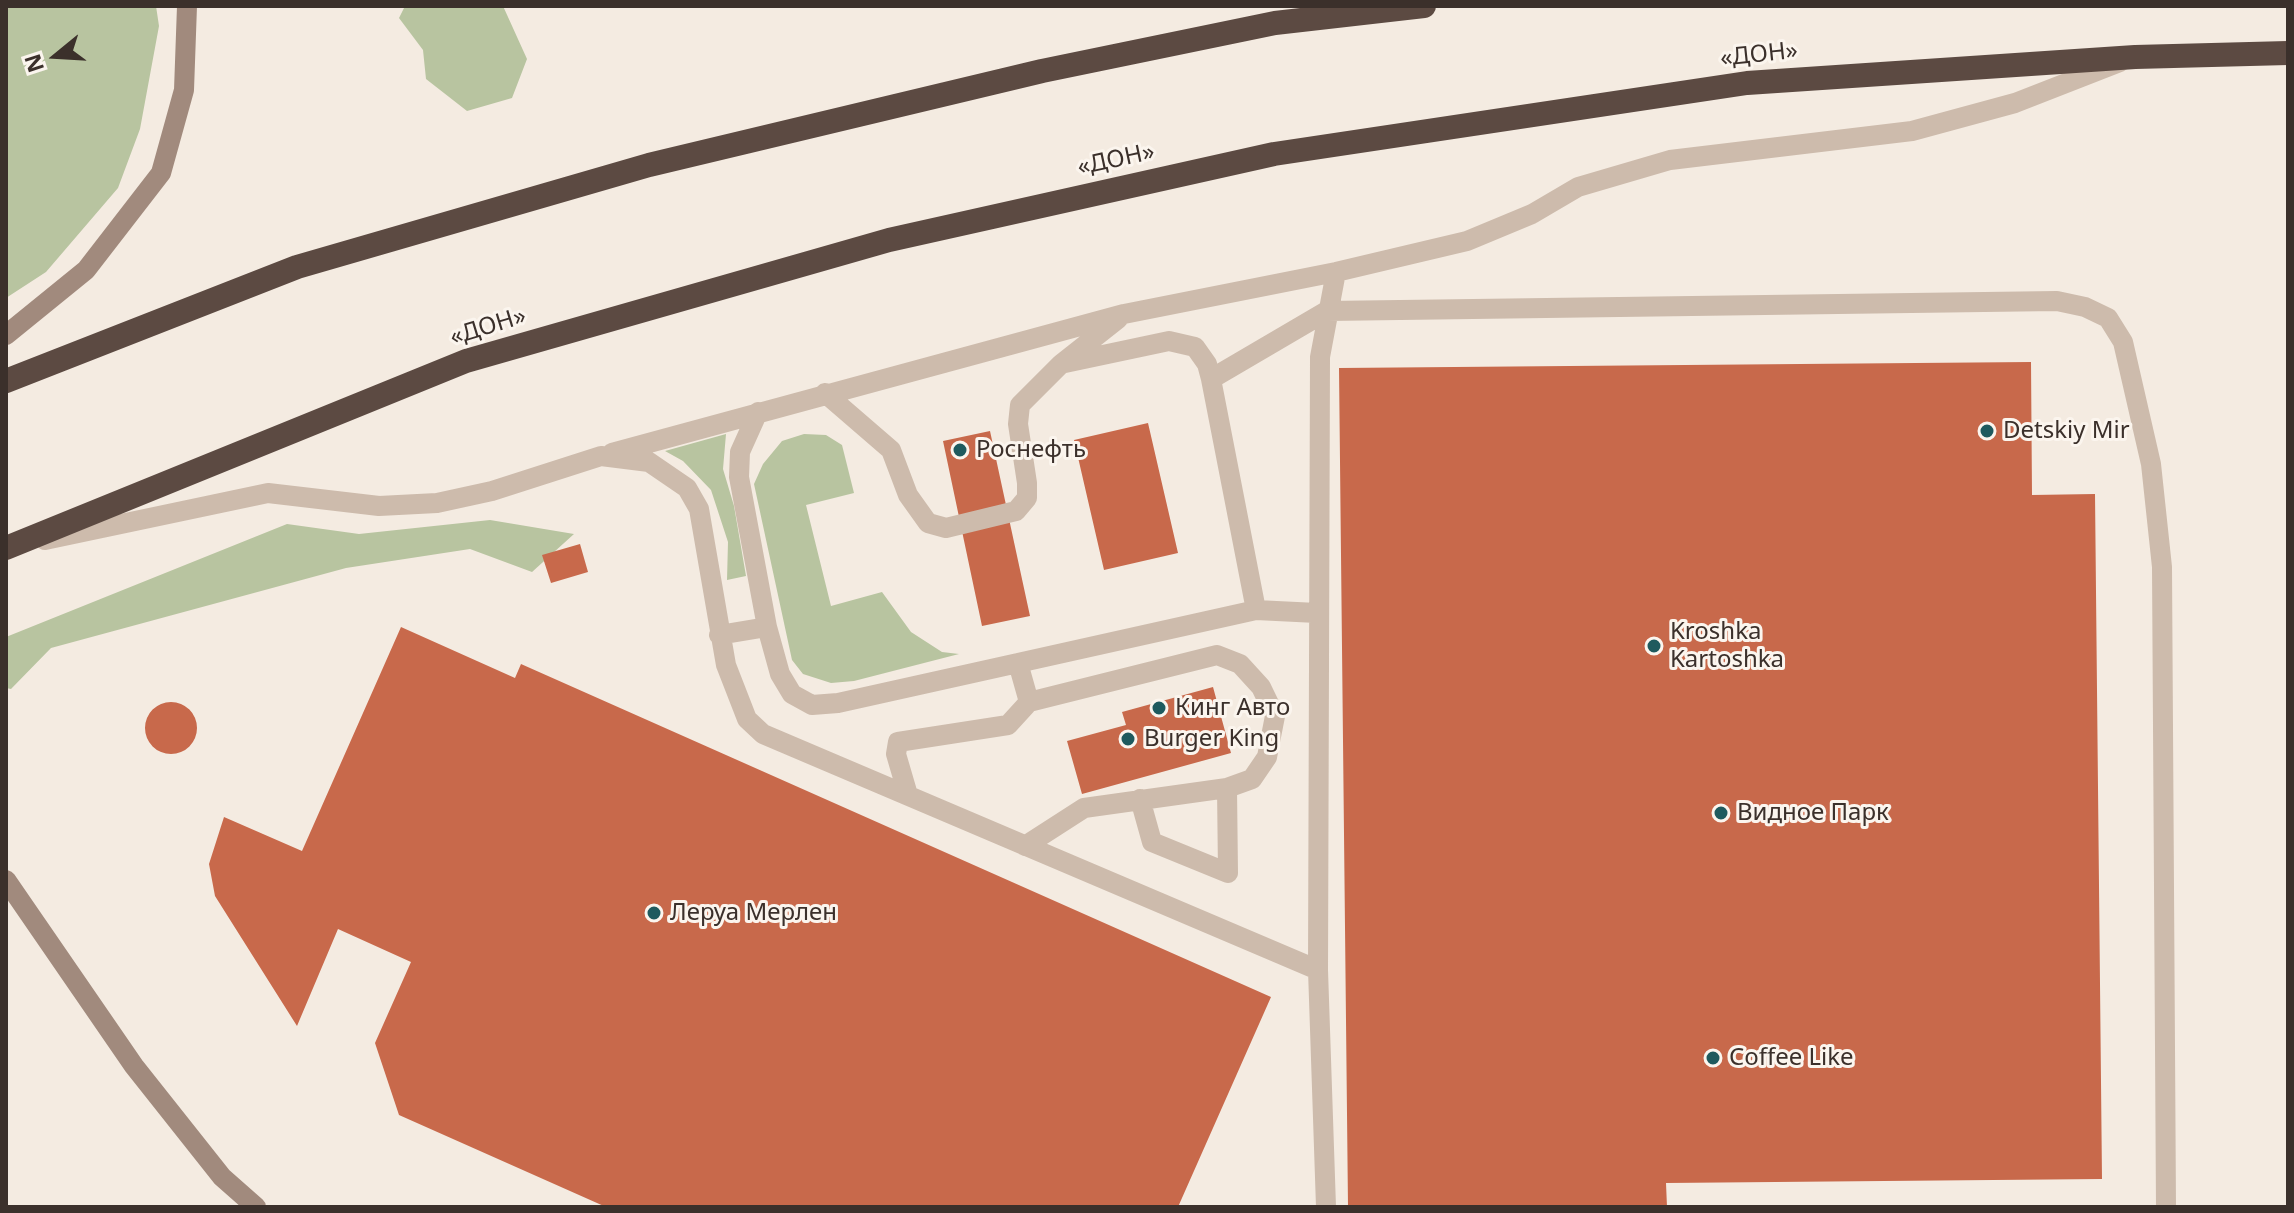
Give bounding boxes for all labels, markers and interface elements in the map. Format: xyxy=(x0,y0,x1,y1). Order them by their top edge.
north arrow xyxy=(16,16,96,96)
street label: «ДОН» xyxy=(1719,37,1799,73)
text: N xyxy=(16,50,50,77)
street label: «ДОН» xyxy=(1075,138,1157,182)
street label: «ДОН» xyxy=(446,302,530,352)
place label: Detskiy Mir xyxy=(2003,417,2130,445)
marker: Detskiy Mir xyxy=(1978,422,1996,440)
place label: Роснефть xyxy=(976,436,1086,464)
marker: Роснефть xyxy=(951,441,969,459)
place label: Kroshka Kartoshka xyxy=(1670,618,1784,674)
marker: Kroshka Kartoshka xyxy=(1645,637,1663,655)
place label: Кинг Авто xyxy=(1175,694,1290,722)
marker: Кинг Авто xyxy=(1150,699,1168,717)
place label: Burger King xyxy=(1144,725,1279,753)
marker: Burger King xyxy=(1119,730,1137,748)
place label: Видное Парк xyxy=(1737,799,1889,827)
marker: Видное Парк xyxy=(1712,804,1730,822)
place label: Леруа Мерлен xyxy=(670,899,837,927)
marker: Леруа Мерлен xyxy=(645,904,663,922)
place label: Coffee Like xyxy=(1729,1044,1854,1072)
marker: Coffee Like xyxy=(1704,1049,1722,1067)

